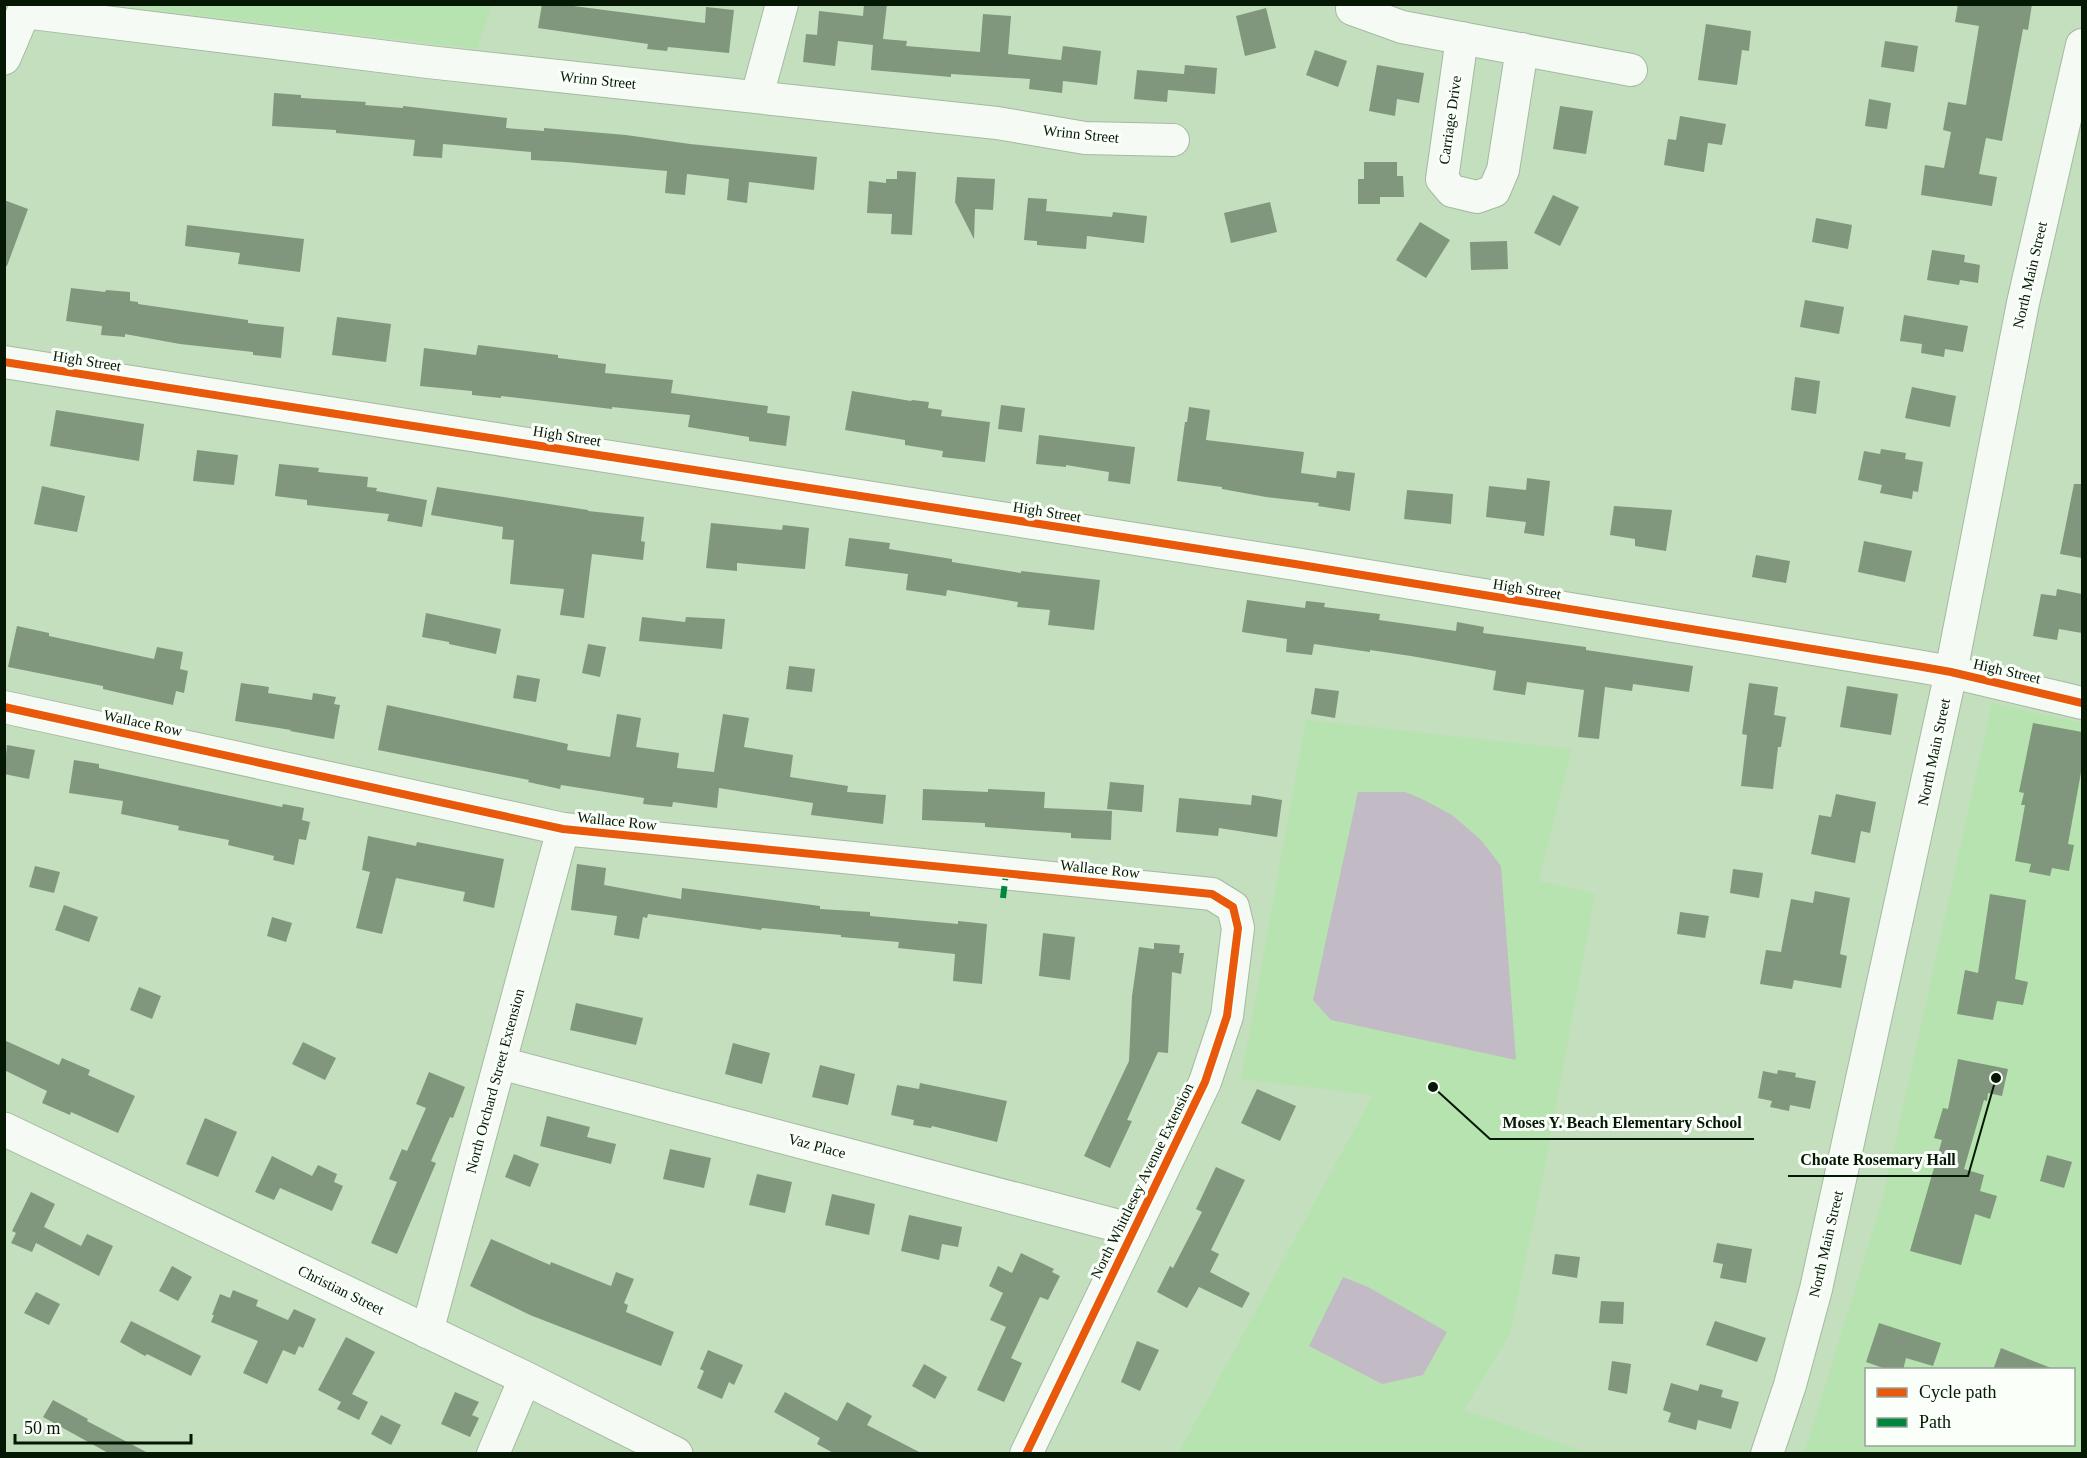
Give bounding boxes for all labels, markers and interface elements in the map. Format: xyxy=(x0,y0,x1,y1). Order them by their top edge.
street label: Wrinn Street xyxy=(559,68,638,92)
street label: Carriage Drive xyxy=(1436,74,1464,165)
street label: Wrinn Street xyxy=(1042,122,1121,146)
street label: North Main Street xyxy=(2010,219,2050,330)
street label: High Street xyxy=(52,348,123,374)
street label: High Street xyxy=(532,423,603,449)
street label: High Street xyxy=(1012,499,1083,525)
street label: High Street xyxy=(1492,576,1563,602)
street label: High Street xyxy=(1972,655,2043,687)
street label: North Main Street xyxy=(1915,696,1953,807)
street label: Wallace Row xyxy=(102,707,184,739)
street label: Wallace Row xyxy=(576,809,658,833)
street label: Wallace Row xyxy=(1059,857,1141,881)
street label: North Orchard Street Extension xyxy=(463,987,527,1175)
street label: North Whittlesey Avenue Extension xyxy=(1088,1080,1197,1281)
callout: Moses Y. Beach Elementary School xyxy=(1490,1105,1754,1139)
text: Moses Y. Beach Elementary School xyxy=(1502,1114,1742,1132)
street label: Vaz Place xyxy=(787,1131,848,1161)
callout: Choate Rosemary Hall xyxy=(1788,1142,1968,1176)
text: Choate Rosemary Hall xyxy=(1800,1151,1956,1169)
street label: North Main Street xyxy=(1806,1188,1846,1299)
street label: Christian Street xyxy=(295,1262,387,1318)
legend xyxy=(1865,1368,2075,1446)
text: Cycle path xyxy=(1919,1382,1996,1402)
scale bar xyxy=(15,1407,190,1445)
text: Path xyxy=(1919,1412,1951,1432)
text: 50 m xyxy=(24,1418,61,1438)

